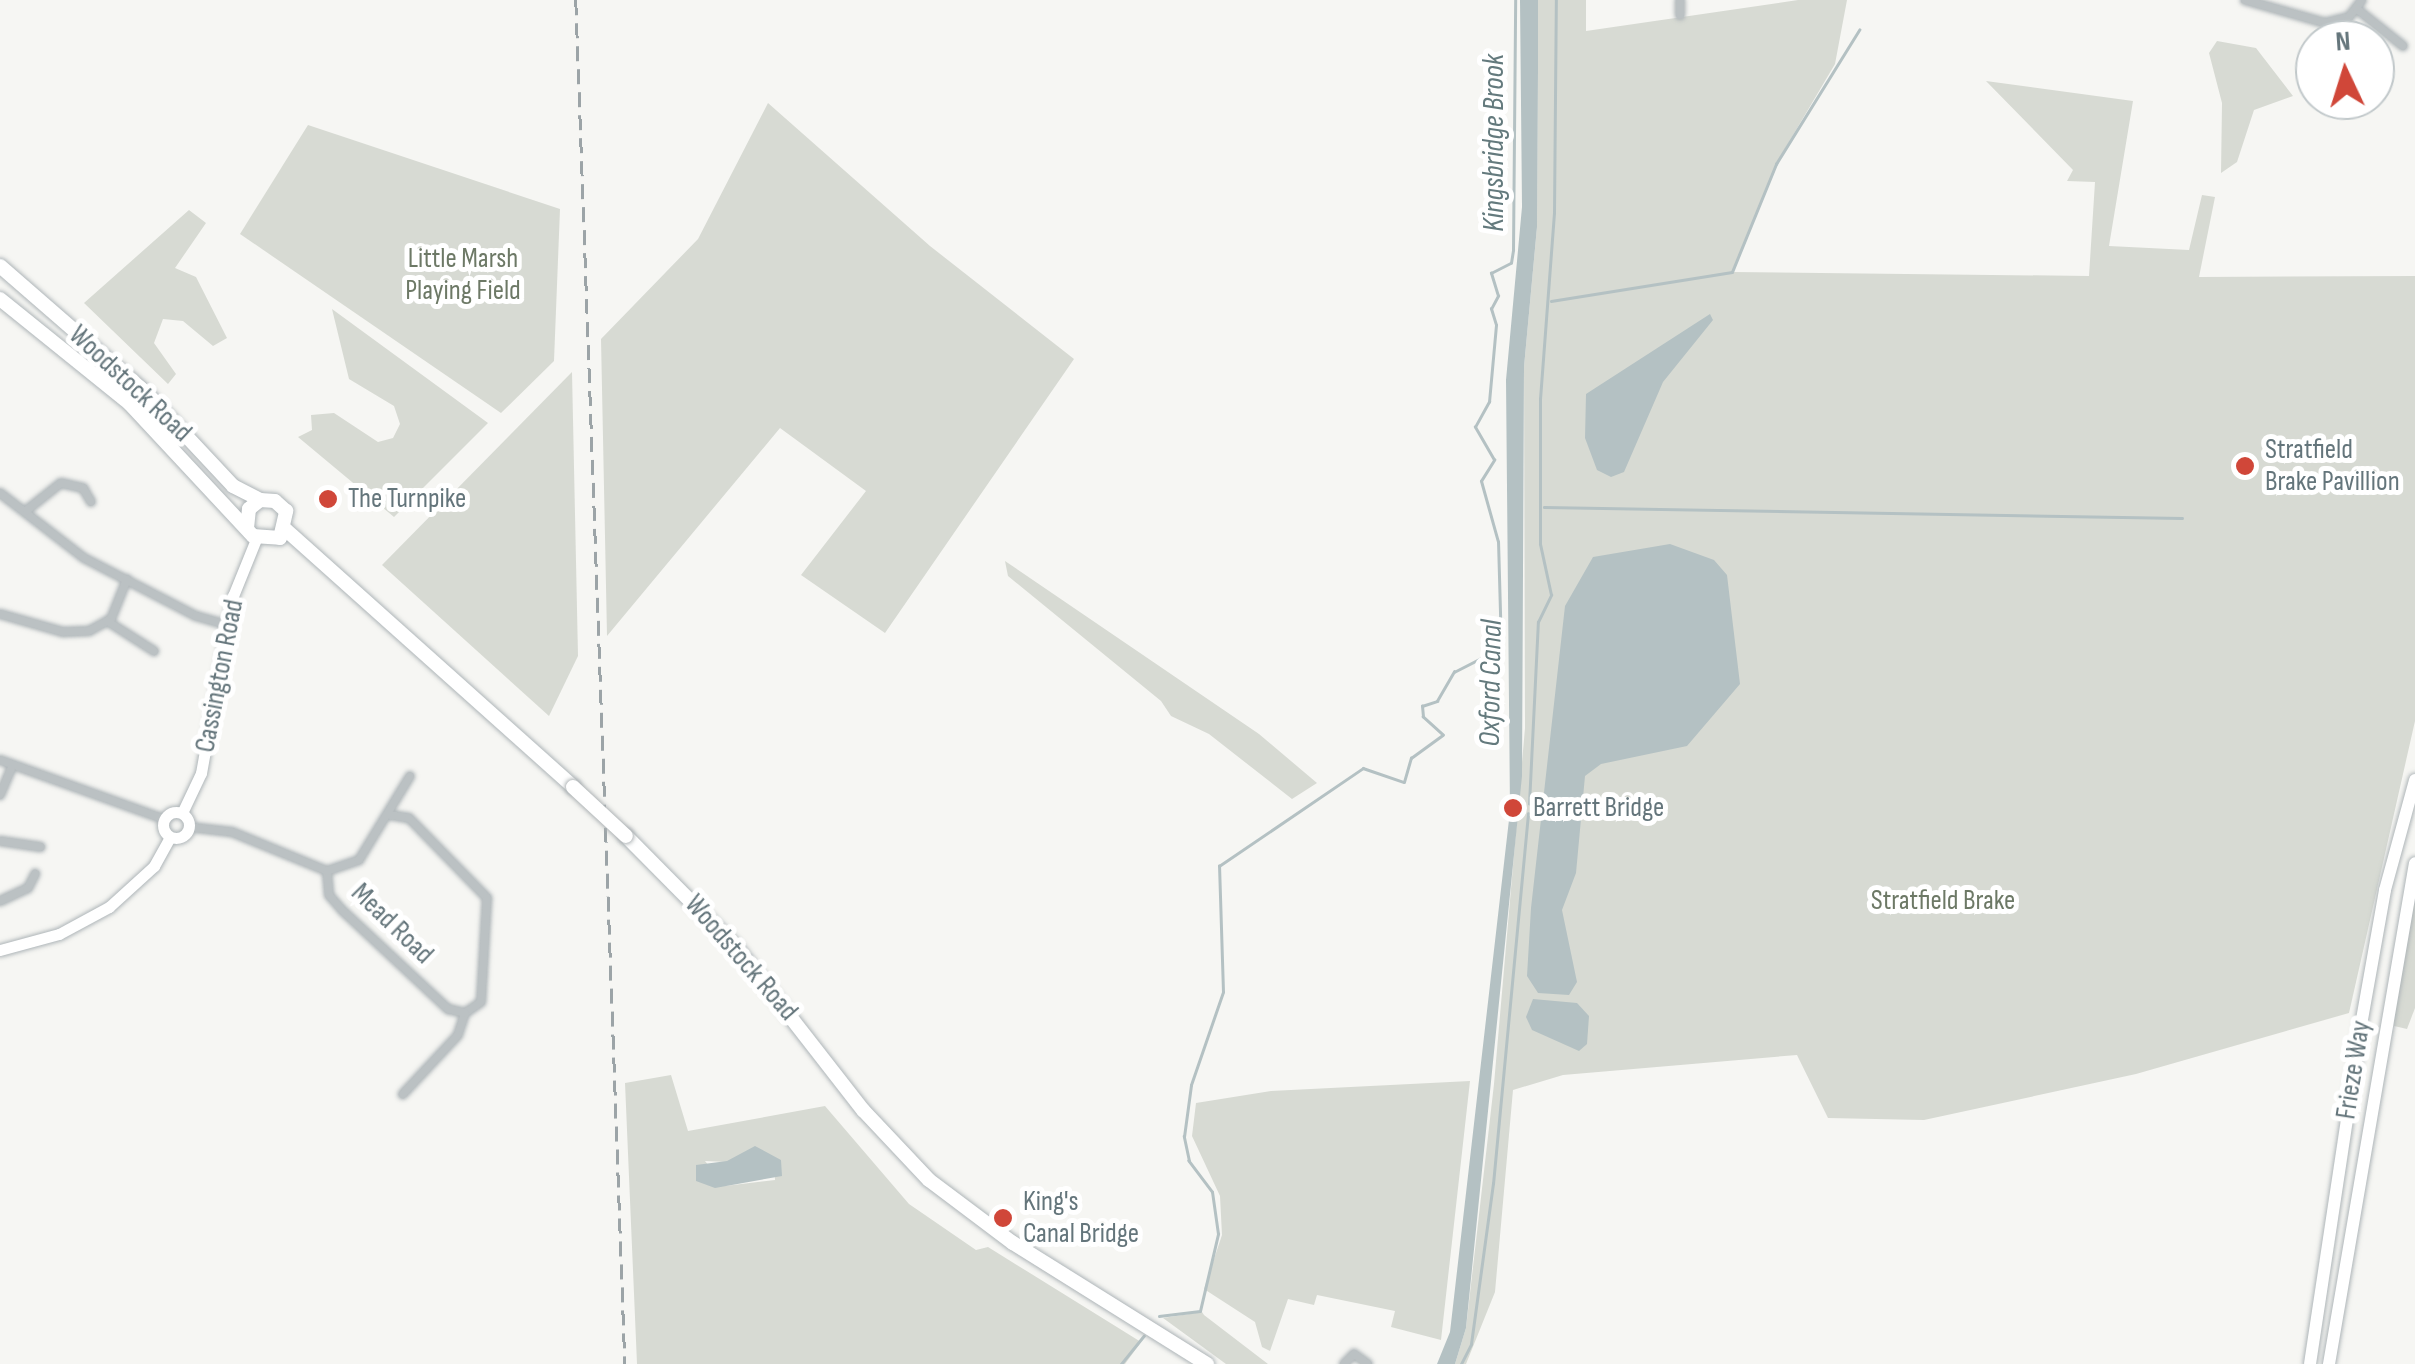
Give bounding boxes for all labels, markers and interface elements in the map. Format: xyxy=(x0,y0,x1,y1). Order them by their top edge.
north arrow xyxy=(2295,20,2395,120)
text: N xyxy=(2334,25,2352,59)
water label: Kingsbridge Brook xyxy=(1476,54,1512,232)
park label: Little Marsh Playing Field xyxy=(405,242,521,308)
street label: Woodstock Road xyxy=(62,319,198,449)
place label: Stratfield Brake Pavillion xyxy=(2265,433,2400,499)
marker: Stratfield Brake Pavillion xyxy=(2234,455,2256,477)
place label: The Turnpike xyxy=(348,482,466,516)
marker: The Turnpike xyxy=(317,488,339,510)
street label: Cassington Road xyxy=(189,597,251,755)
water label: Oxford Canal xyxy=(1472,619,1510,747)
place label: Barrett Bridge xyxy=(1533,791,1664,825)
marker: Barrett Bridge xyxy=(1502,797,1524,819)
street label: Mead Road xyxy=(344,877,440,971)
park label: Stratfield Brake xyxy=(1871,884,2015,918)
street label: Woodstock Road xyxy=(677,888,805,1028)
street label: Frieze Way xyxy=(2330,1018,2378,1122)
place label: King's Canal Bridge xyxy=(1023,1185,1139,1251)
marker: King's Canal Bridge xyxy=(992,1207,1014,1229)

